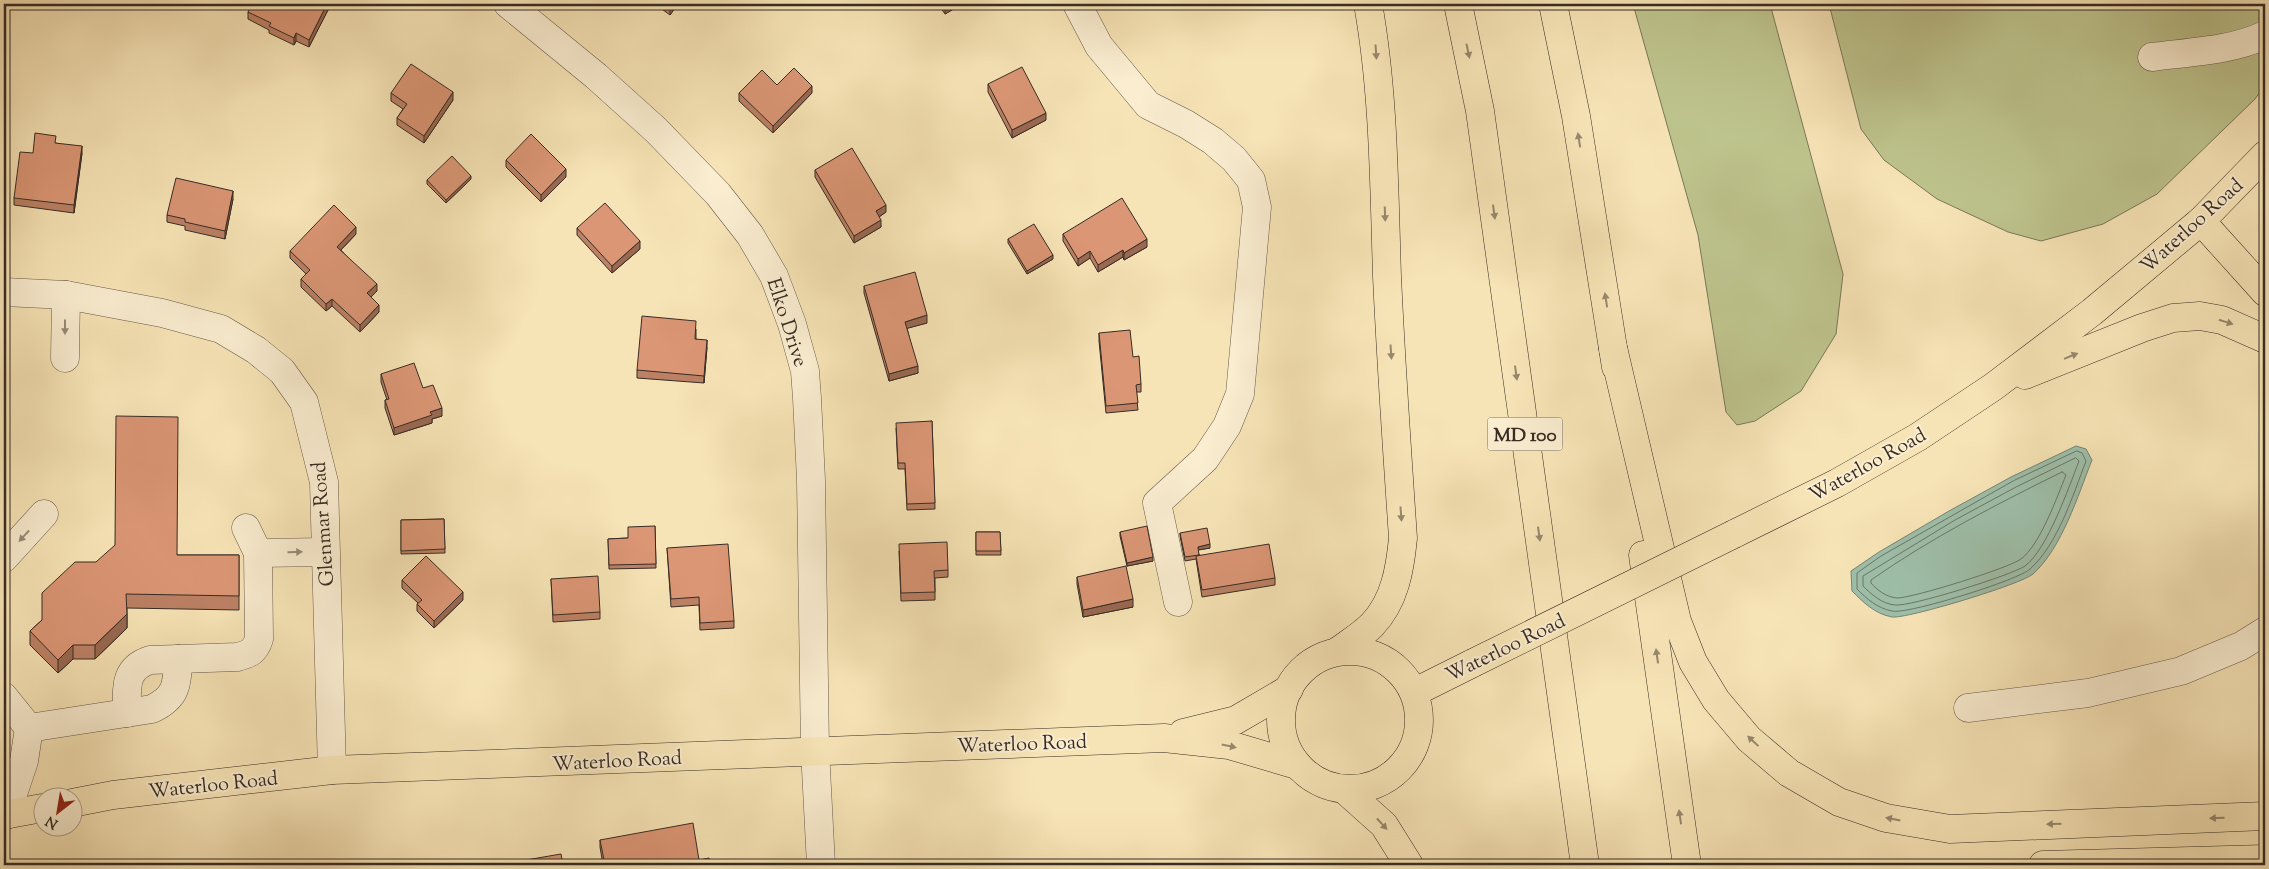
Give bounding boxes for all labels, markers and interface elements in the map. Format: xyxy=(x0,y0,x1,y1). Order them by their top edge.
one-way arrow xyxy=(1372,44,1380,60)
one-way arrow xyxy=(1464,44,1472,59)
one-way arrow xyxy=(1575,131,1583,147)
street label: Waterloo Road xyxy=(2135,173,2251,281)
one-way arrow xyxy=(1490,204,1498,220)
one-way arrow xyxy=(1381,206,1389,222)
street label: Elko Drive xyxy=(758,275,814,371)
one-way arrow xyxy=(1601,292,1609,308)
one-way arrow xyxy=(2219,318,2234,326)
one-way arrow xyxy=(61,319,69,335)
one-way arrow xyxy=(1388,344,1396,360)
one-way arrow xyxy=(2064,352,2079,360)
one-way arrow xyxy=(1513,365,1521,381)
road number: MD 100 xyxy=(1488,418,1562,450)
street label: Waterloo Road xyxy=(1804,422,1932,510)
street label: Glenmar Road xyxy=(306,460,343,587)
one-way arrow xyxy=(1398,507,1406,523)
one-way arrow xyxy=(1535,526,1543,542)
one-way arrow xyxy=(18,530,30,542)
one-way arrow xyxy=(288,548,304,556)
street label: Waterloo Road xyxy=(1441,608,1571,691)
one-way arrow xyxy=(1653,648,1661,664)
street label: Waterloo Road xyxy=(957,729,1088,762)
one-way arrow xyxy=(1747,735,1759,747)
one-way arrow xyxy=(1222,742,1238,750)
street label: Waterloo Road xyxy=(551,745,683,780)
street label: Waterloo Road xyxy=(147,765,279,808)
north arrow xyxy=(32,786,82,836)
one-way arrow xyxy=(1676,809,1684,825)
text: N xyxy=(42,810,62,833)
one-way arrow xyxy=(1884,814,1900,822)
one-way arrow xyxy=(2208,814,2224,822)
one-way arrow xyxy=(1376,818,1388,830)
one-way arrow xyxy=(2046,821,2062,829)

